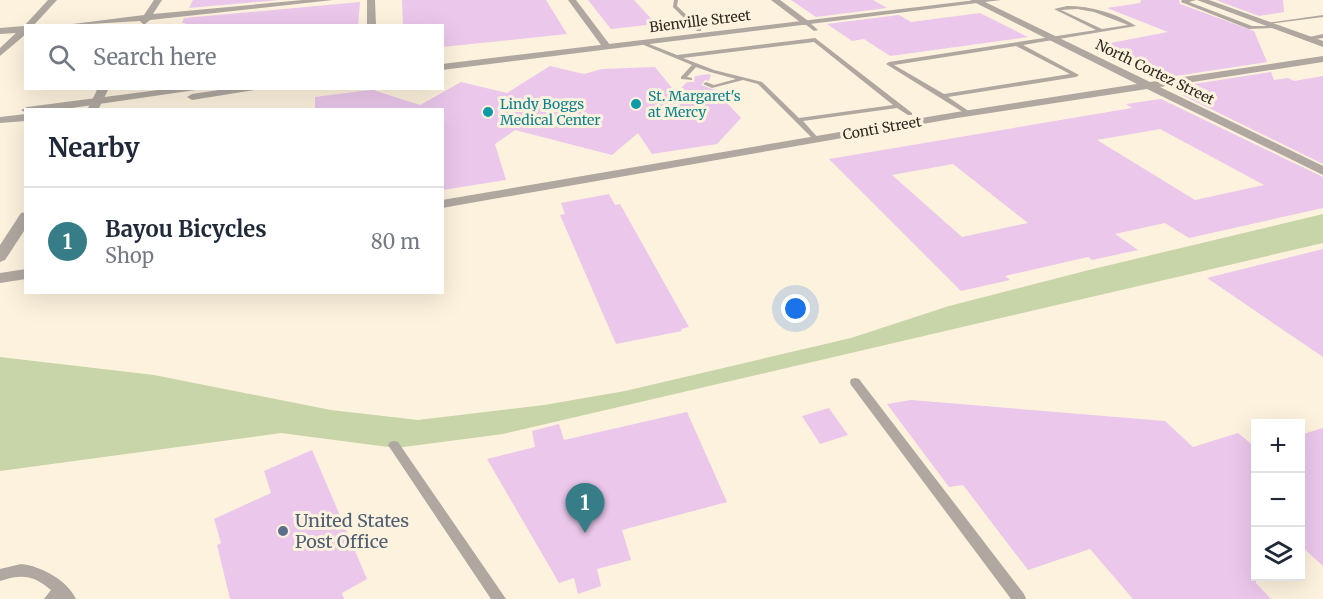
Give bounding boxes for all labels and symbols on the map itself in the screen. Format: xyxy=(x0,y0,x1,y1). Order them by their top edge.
street label: Bienville Street xyxy=(648,6,752,36)
street label: North Cortez Street xyxy=(1093,35,1218,109)
place label: St. Margaret's at Mercy xyxy=(648,87,741,121)
place label: Lindy Boggs Medical Center xyxy=(500,95,601,129)
marker: St. Margaret's at Mercy xyxy=(629,97,643,111)
marker: Lindy Boggs Medical Center xyxy=(481,105,495,119)
street label: Conti Street xyxy=(841,112,923,144)
your location xyxy=(781,294,810,323)
pin: 1 xyxy=(566,484,604,533)
place label: United States Post Office xyxy=(295,509,409,553)
marker: United States Post Office xyxy=(276,524,290,538)

